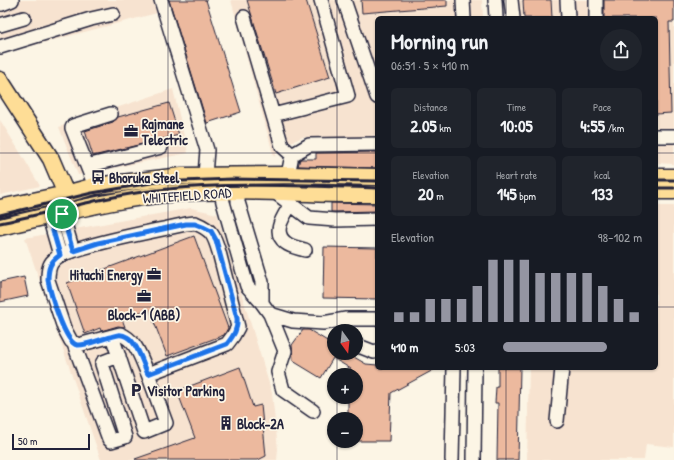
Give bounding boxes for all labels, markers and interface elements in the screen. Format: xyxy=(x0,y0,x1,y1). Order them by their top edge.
text: Morning run xyxy=(391,26,488,56)
button: share xyxy=(600,29,642,71)
text: 06:51 · 5 × 410 m xyxy=(391,56,469,74)
text: Distance xyxy=(414,100,448,114)
text: Time xyxy=(507,100,526,114)
text: Pace xyxy=(593,100,611,114)
place label: Rajmane Telectric xyxy=(141,114,188,149)
text: 2.05 xyxy=(410,114,437,137)
text: 10:05 xyxy=(500,114,533,137)
text: 4:55 xyxy=(580,114,605,137)
text: km xyxy=(437,121,451,135)
text: /km xyxy=(605,121,624,135)
office icon: Rajmane Telectric xyxy=(123,123,139,139)
place label: Bhoruka Steel xyxy=(109,168,180,187)
text: Elevation xyxy=(413,168,449,182)
text: Heart rate xyxy=(496,168,537,182)
text: kcal xyxy=(594,168,610,182)
bus stop icon: Bhoruka Steel xyxy=(90,169,106,185)
street label: WHITEFIELD ROAD xyxy=(142,182,232,208)
text: 20 xyxy=(418,182,434,205)
text: 145 xyxy=(497,182,517,205)
text: 133 xyxy=(591,182,613,205)
text: m xyxy=(434,189,444,203)
text: bpm xyxy=(517,189,536,203)
pin xyxy=(45,197,79,231)
icon: arrive xyxy=(51,203,73,225)
text: Elevation xyxy=(391,228,434,246)
text: 98–102 m xyxy=(598,228,642,246)
place label: Hitachi Energy xyxy=(70,265,143,286)
office icon: Hitachi Energy xyxy=(146,266,162,282)
office icon: Block-1 (ABB) xyxy=(136,288,152,304)
place label: Block-1 (ABB) xyxy=(108,305,180,324)
north arrow xyxy=(327,324,363,360)
map controls xyxy=(327,324,363,448)
text: 410 m xyxy=(391,338,418,356)
text: 5:03 xyxy=(455,338,475,356)
button: + xyxy=(327,368,363,404)
place label: Visitor Parking xyxy=(147,381,225,402)
parking icon: Visitor Parking xyxy=(128,382,144,398)
button: − xyxy=(327,412,363,448)
place label: Block-2A xyxy=(237,414,284,433)
building icon: Block-2A xyxy=(218,415,234,431)
scale bar xyxy=(12,432,90,451)
text: 50 m xyxy=(18,434,38,448)

